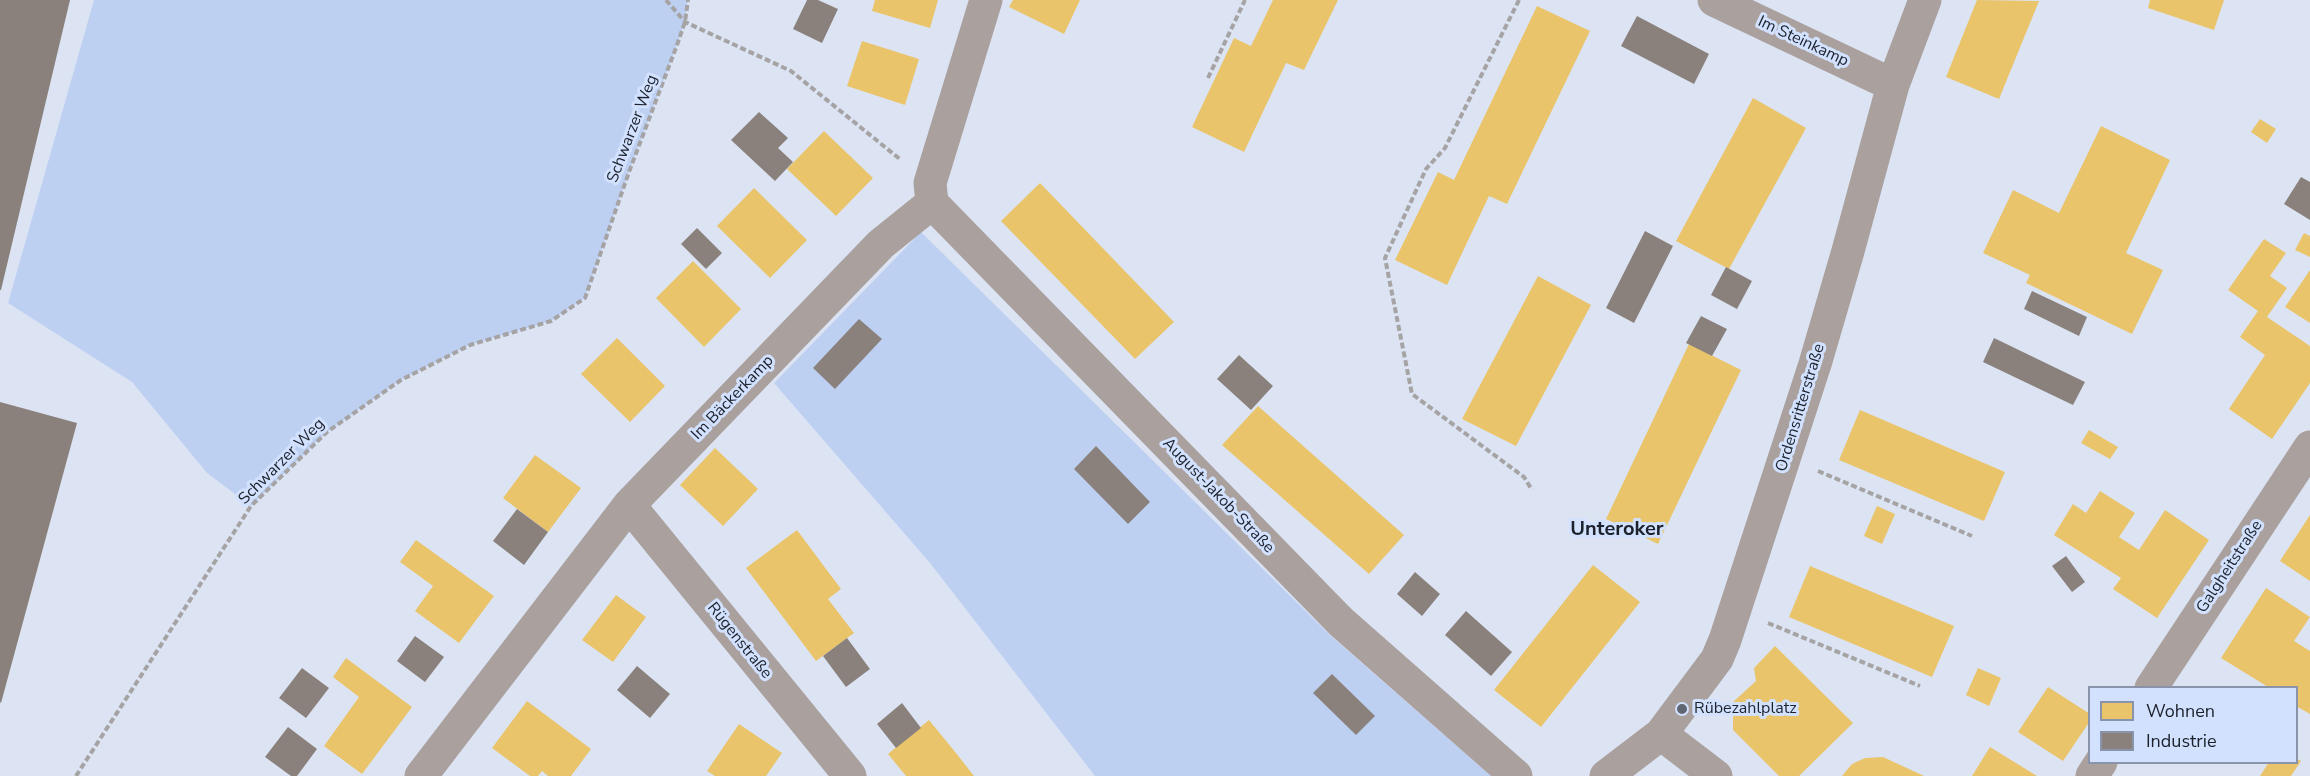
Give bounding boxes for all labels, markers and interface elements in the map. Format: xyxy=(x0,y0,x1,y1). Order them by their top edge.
street label: Im Steinkamp xyxy=(1755,13,1851,71)
street label: Schwarzer Weg xyxy=(604,72,662,186)
street label: Ordensritterstraße xyxy=(1772,342,1830,474)
street label: Im Bäckerkamp xyxy=(688,352,778,444)
street label: Schwarzer Weg xyxy=(235,415,329,509)
street label: August-Jakob-Straße xyxy=(1158,434,1278,558)
street label: Galgheitstraße xyxy=(2193,517,2267,617)
district label: Unteroker xyxy=(1570,518,1664,542)
street label: Rügenstraße xyxy=(702,599,776,683)
legend xyxy=(2088,686,2298,764)
place label: Rübezahlplatz xyxy=(1694,699,1797,719)
text: Wohnen xyxy=(2146,699,2215,723)
marker: Rübezahlplatz xyxy=(1675,702,1689,716)
text: Industrie xyxy=(2146,729,2217,753)

